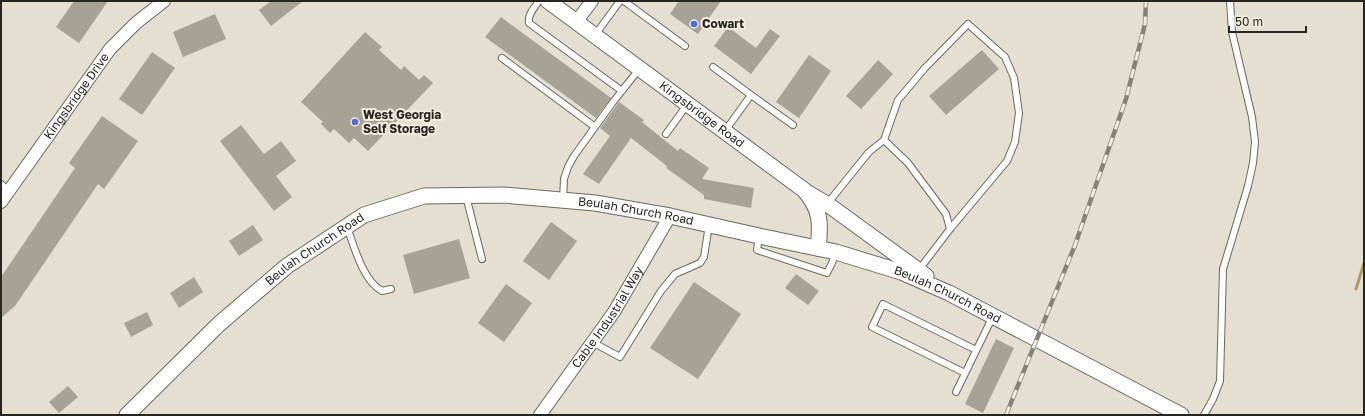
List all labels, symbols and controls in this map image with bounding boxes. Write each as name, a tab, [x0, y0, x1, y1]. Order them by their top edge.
scale bar	[1229, 8, 1306, 34]
text: 50 m	[1235, 14, 1263, 29]
place label: Cowart	[702, 16, 744, 31]
marker: Cowart	[689, 19, 699, 29]
street label: Kingsbridge Drive	[40, 50, 112, 142]
street label: Kingsbridge Road	[656, 78, 747, 150]
place label: West Georgia Self Storage	[363, 107, 441, 136]
marker: West Georgia Self Storage	[350, 117, 360, 127]
street label: Beulah Church Road	[577, 194, 695, 228]
street label: Beulah Church Road	[262, 209, 367, 288]
street label: Beulah Church Road	[892, 262, 1004, 326]
street label: Cable Industrial Way	[568, 263, 646, 371]

